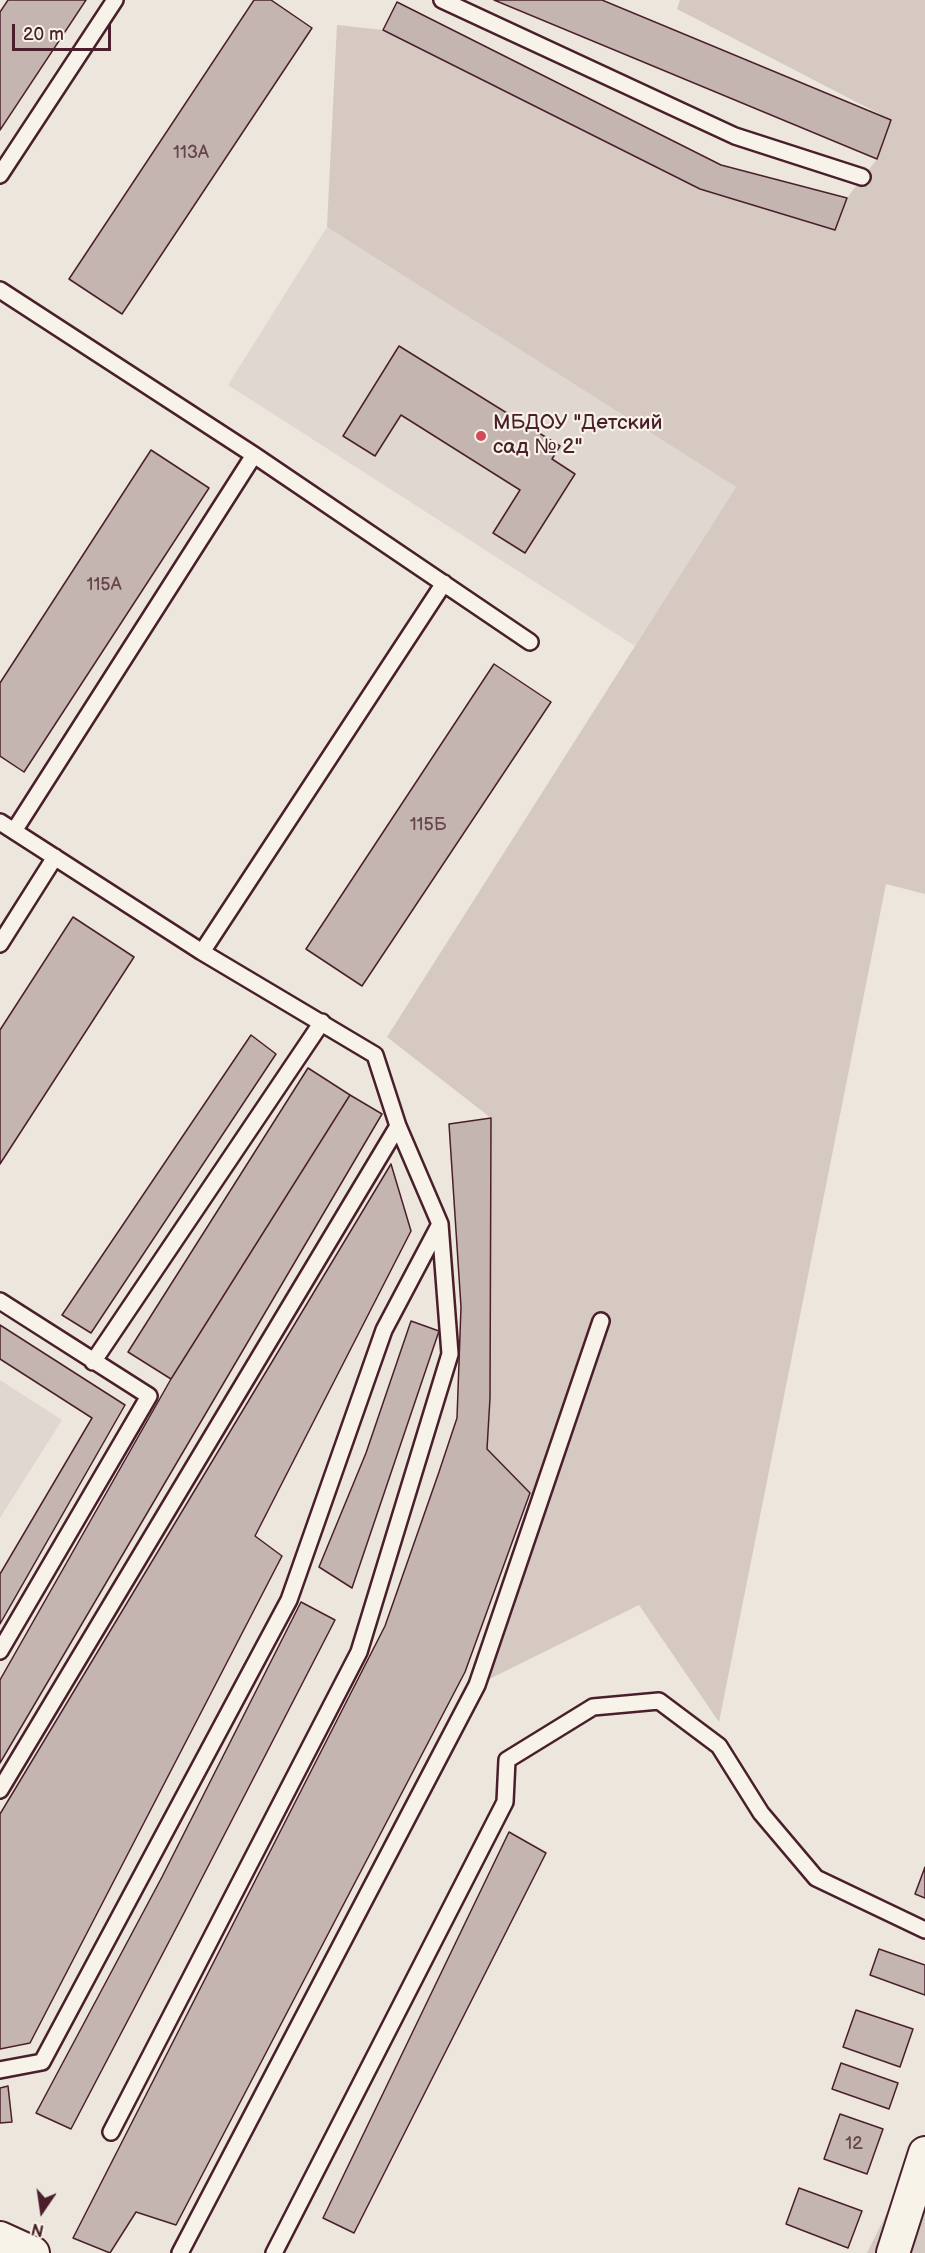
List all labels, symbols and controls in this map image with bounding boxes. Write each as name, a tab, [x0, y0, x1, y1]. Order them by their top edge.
scale bar	[15, 12, 114, 50]
text: 20 m	[23, 24, 64, 45]
house number: 113А	[173, 142, 209, 164]
place label: МБДОУ "Детский сад № 2"	[493, 411, 662, 461]
marker: МБДОУ "Детский сад № 2"	[474, 429, 488, 443]
house number: 115А	[86, 574, 122, 596]
house number: 115Б	[410, 814, 446, 836]
house number: 12	[845, 2133, 863, 2155]
north arrow	[12, 2181, 72, 2241]
text: N	[30, 2218, 46, 2240]

